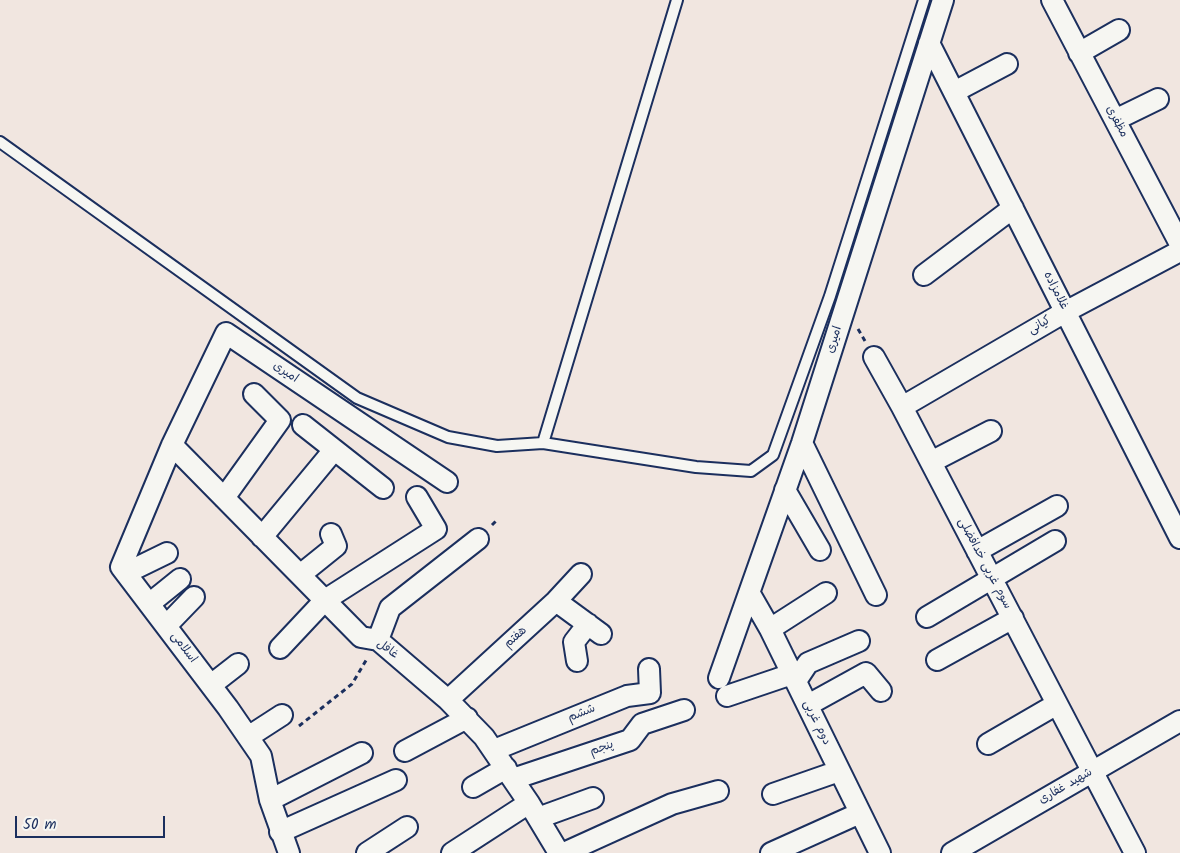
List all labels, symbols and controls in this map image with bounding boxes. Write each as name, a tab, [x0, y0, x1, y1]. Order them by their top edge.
street label: مظفری	[1102, 104, 1130, 140]
street label: غلامزاده	[1039, 270, 1071, 312]
street label: کیانی	[1026, 314, 1054, 338]
street label: امیری	[824, 325, 846, 355]
street label: امیری	[270, 359, 300, 387]
street label: سوم غربی خدافضلی	[954, 516, 1014, 612]
street label: هفتم	[502, 624, 530, 652]
street label: اسلامی	[167, 630, 199, 666]
street label: غافل	[373, 637, 401, 663]
street label: دوم غربی	[799, 698, 833, 748]
street label: ششم	[566, 702, 598, 726]
street label: پنجم	[588, 738, 616, 760]
street label: شهید غفاری	[1037, 766, 1095, 808]
scale bar	[18, 806, 168, 838]
text: 50 m	[23, 813, 57, 837]

